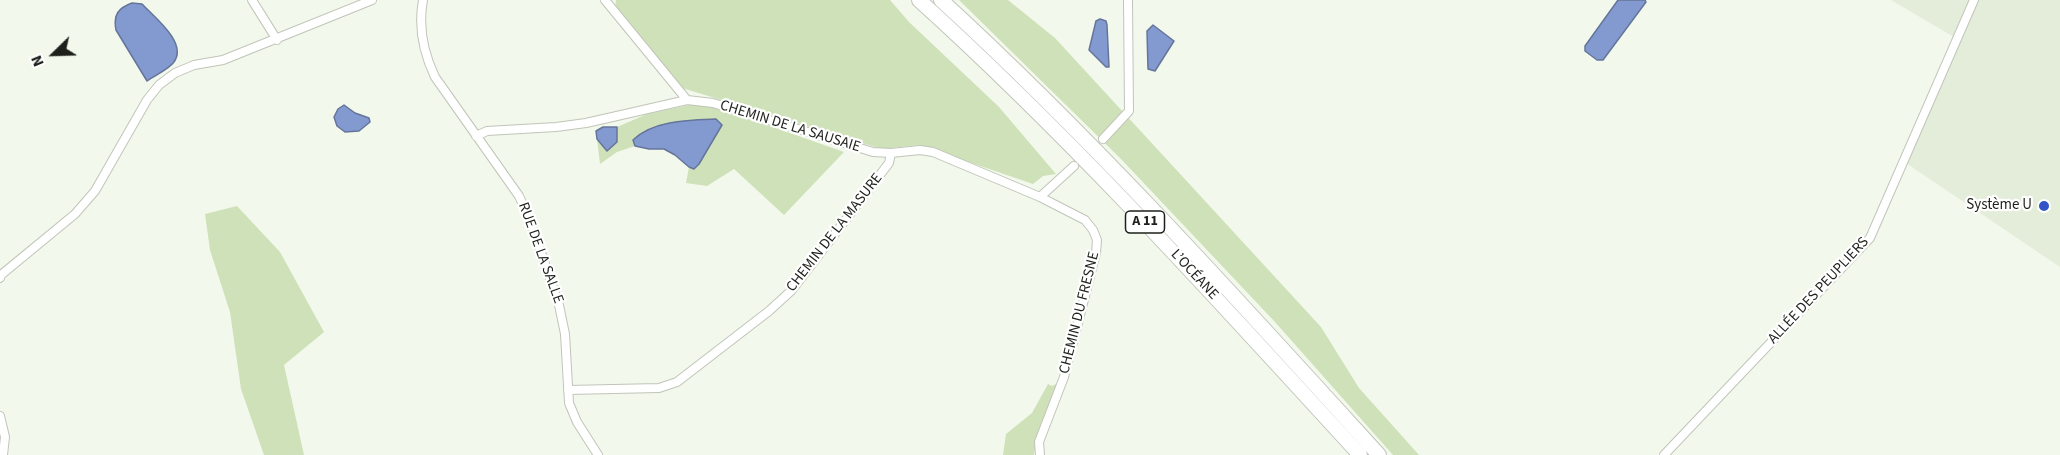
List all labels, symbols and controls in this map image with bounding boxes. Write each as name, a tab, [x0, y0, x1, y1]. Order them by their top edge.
north arrow	[24, 24, 84, 84]
text: N	[25, 52, 50, 70]
street label: CHEMIN DE LA SAUSAIE	[718, 97, 862, 157]
street label: CHEMIN DE LA MASURE	[783, 170, 887, 296]
place label: Système U	[1966, 197, 2032, 215]
marker: Système U	[2037, 199, 2051, 213]
street label: RUE DE LA SALLE	[513, 200, 567, 306]
road number: A 11	[1126, 211, 1164, 233]
street label: ALLÉE DES PEUPLIERS	[1765, 234, 1873, 348]
street label: L’OCÉANE	[1166, 246, 1222, 304]
street label: CHEMIN DU FRESNE	[1056, 250, 1104, 376]

